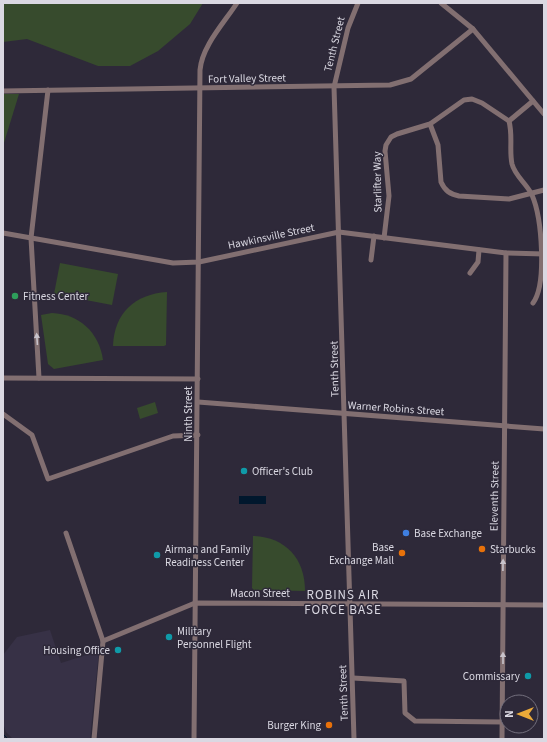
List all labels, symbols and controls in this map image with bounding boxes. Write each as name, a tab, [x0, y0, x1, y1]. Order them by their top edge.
street label: Tenth Street	[320, 15, 349, 73]
street label: Fort Valley Street	[208, 70, 286, 87]
street label: Starlifter Way	[369, 151, 386, 213]
street label: Hawkinsville Street	[226, 220, 316, 253]
place label: Fitness Center	[23, 289, 89, 304]
marker: Fitness Center	[10, 291, 20, 301]
one-way arrow	[34, 333, 41, 345]
street label: Tenth Street	[327, 341, 342, 397]
street label: Ninth Street	[181, 386, 196, 442]
street label: Warner Robins Street	[347, 398, 445, 419]
street label: Eleventh Street	[486, 461, 503, 531]
place label: Officer's Club	[252, 464, 313, 479]
marker: Officer's Club	[239, 466, 249, 476]
place label: Base Exchange	[414, 526, 482, 541]
marker: Base Exchange	[401, 528, 411, 538]
place label: Base Exchange Mall	[329, 540, 395, 568]
place label: Airman and Family Readiness Center	[165, 542, 251, 570]
place label: Starbucks	[490, 542, 536, 557]
marker: Starbucks	[477, 544, 487, 554]
marker: Base Exchange Mall	[397, 548, 407, 558]
marker: Airman and Family Readiness Center	[152, 550, 162, 560]
one-way arrow	[500, 558, 506, 571]
street label: Macon Street	[230, 586, 290, 601]
district label: ROBINS AIR FORCE BASE	[304, 586, 382, 619]
place label: Military Personnel Flight	[177, 624, 252, 652]
marker: Military Personnel Flight	[164, 632, 174, 642]
place label: Housing Office	[43, 643, 111, 658]
marker: Housing Office	[113, 645, 123, 655]
one-way arrow	[500, 651, 506, 664]
street label: Tenth Street	[335, 664, 352, 721]
place label: Commissary	[463, 669, 520, 684]
marker: Commissary	[523, 671, 533, 681]
north arrow	[499, 694, 539, 734]
text: N	[502, 710, 517, 718]
place label: Burger King	[267, 718, 321, 733]
marker: Burger King	[324, 720, 334, 730]

